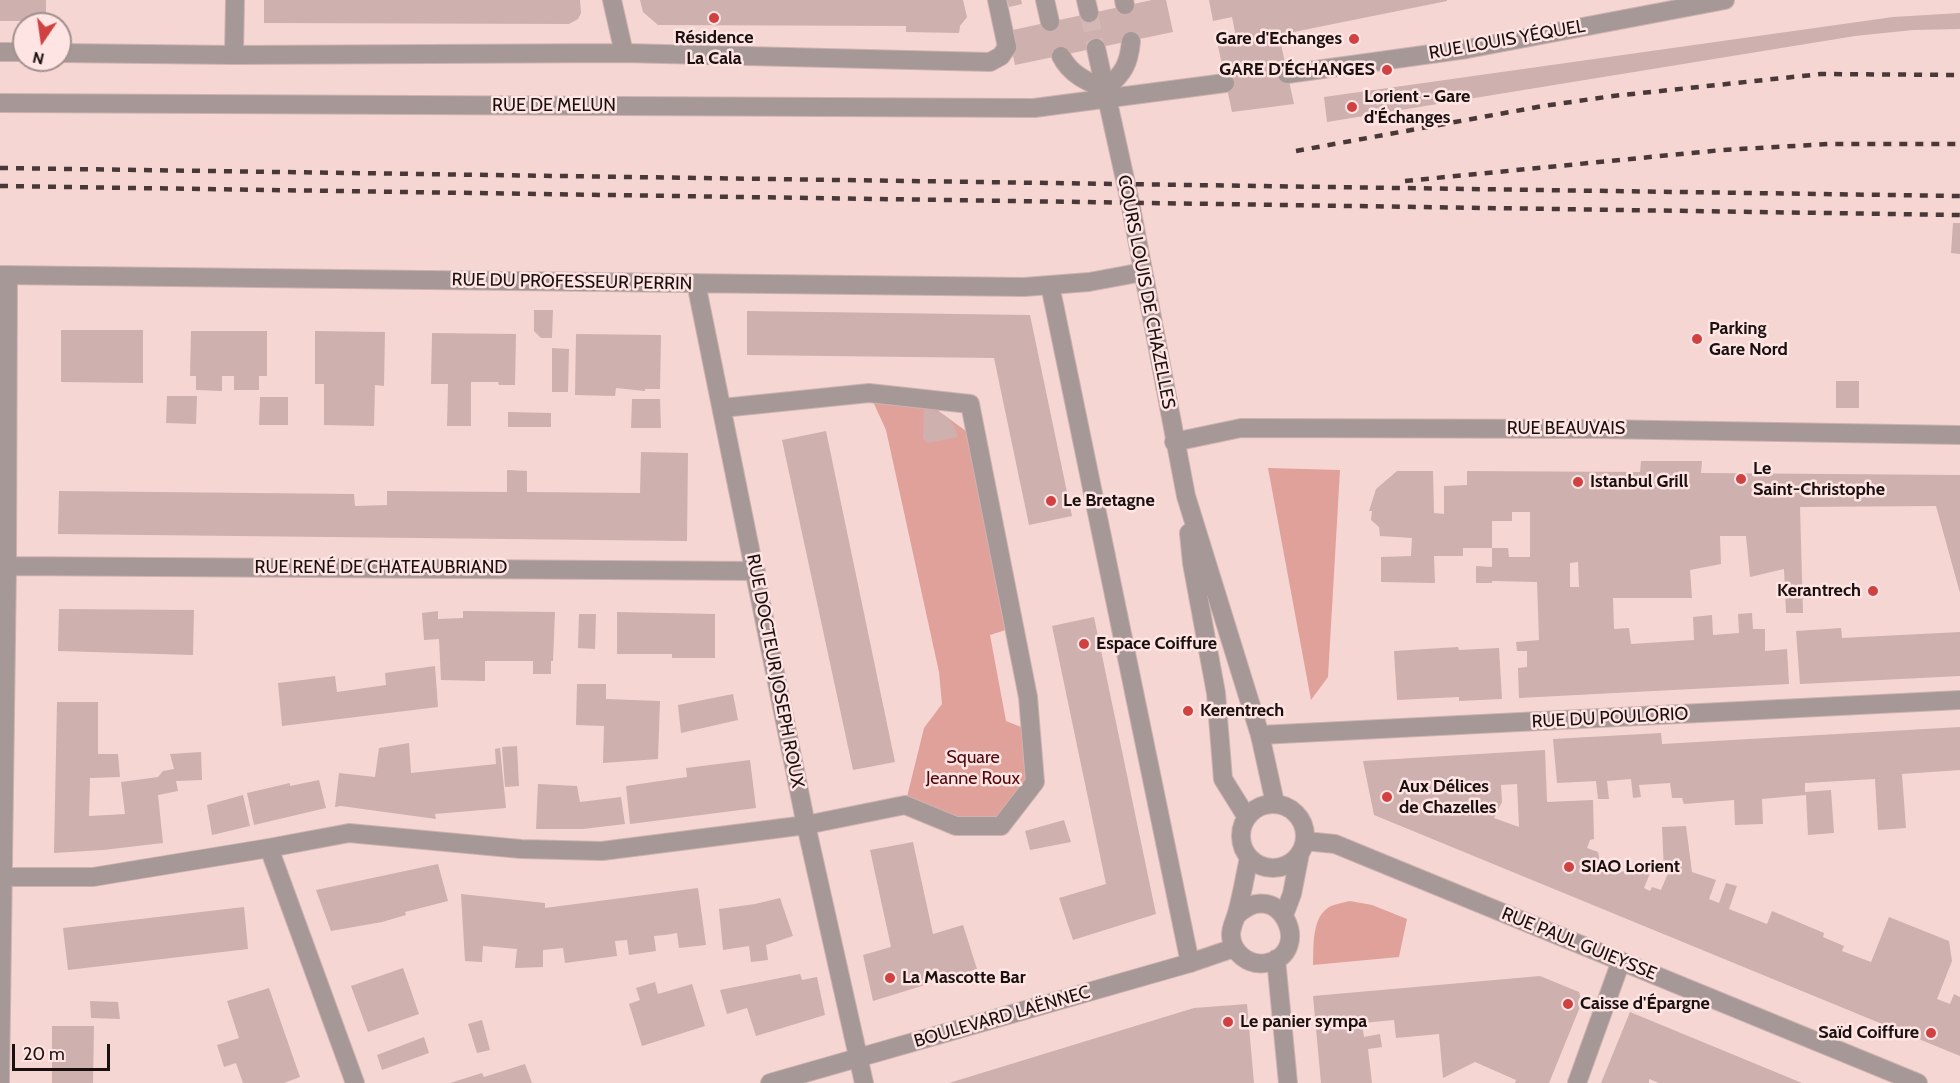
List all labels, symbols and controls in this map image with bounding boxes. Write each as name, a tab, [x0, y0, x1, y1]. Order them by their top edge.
marker: Résidence La Cala	[707, 11, 721, 25]
north arrow	[12, 12, 72, 72]
street label: RUE LOUIS YÉQUEL	[1427, 16, 1587, 64]
place label: Résidence La Cala	[674, 27, 754, 70]
place label: Gare d'Echanges	[1216, 28, 1342, 50]
marker: Gare d'Echanges	[1347, 32, 1361, 46]
text: N	[31, 48, 46, 69]
place label: GARE D'ÉCHANGES	[1219, 59, 1375, 81]
marker: GARE D'ÉCHANGES	[1380, 63, 1394, 77]
place label: Lorient - Gare d'Échanges	[1364, 86, 1470, 128]
street label: RUE DE MELUN	[492, 95, 616, 117]
marker: Lorient - Gare d'Échanges	[1345, 100, 1359, 114]
street label: COURS LOUIS DE CHAZELLES	[1113, 173, 1179, 411]
street label: RUE DU PROFESSEUR PERRIN	[452, 269, 692, 295]
place label: Parking Gare Nord	[1709, 318, 1788, 360]
marker: Parking Gare Nord	[1690, 332, 1704, 346]
street label: RUE BEAUVAIS	[1507, 418, 1625, 440]
place label: Le Saint-Christophe	[1753, 458, 1885, 500]
place label: Istanbul Grill	[1590, 471, 1688, 493]
marker: Le Saint-Christophe	[1734, 472, 1748, 486]
marker: Istanbul Grill	[1571, 475, 1585, 489]
place label: Le Bretagne	[1063, 490, 1155, 512]
marker: Le Bretagne	[1044, 494, 1058, 508]
street label: RUE DOCTEUR JOSEPH ROUX	[742, 552, 808, 790]
street label: RUE RENÉ DE CHATEAUBRIAND	[255, 557, 507, 579]
place label: Kerantrech	[1777, 580, 1861, 602]
marker: Kerantrech	[1866, 584, 1880, 598]
place label: Espace Coiffure	[1096, 633, 1217, 655]
marker: Espace Coiffure	[1077, 637, 1091, 651]
place label: Kerentrech	[1200, 700, 1284, 722]
street label: RUE DU POULORIO	[1531, 703, 1689, 733]
marker: Kerentrech	[1181, 704, 1195, 718]
park label: Square Jeanne Roux	[926, 747, 1020, 789]
place label: Aux Délices de Chazelles	[1399, 776, 1496, 818]
marker: Aux Délices de Chazelles	[1380, 790, 1394, 804]
place label: SIAO Lorient	[1581, 856, 1680, 878]
marker: SIAO Lorient	[1562, 860, 1576, 874]
street label: RUE PAUL GUIEYSSE	[1498, 903, 1660, 985]
place label: La Mascotte Bar	[902, 967, 1026, 989]
marker: La Mascotte Bar	[883, 971, 897, 985]
street label: BOULEVARD LAËNNEC	[912, 982, 1092, 1052]
place label: Caisse d'Épargne	[1580, 993, 1710, 1015]
marker: Caisse d'Épargne	[1561, 997, 1575, 1011]
place label: Le panier sympa	[1240, 1011, 1367, 1033]
marker: Le panier sympa	[1221, 1015, 1235, 1029]
place label: Saïd Coiffure	[1818, 1022, 1919, 1044]
marker: Saïd Coiffure	[1924, 1026, 1938, 1040]
scale bar	[15, 1032, 112, 1070]
text: 20 m	[23, 1043, 65, 1065]

